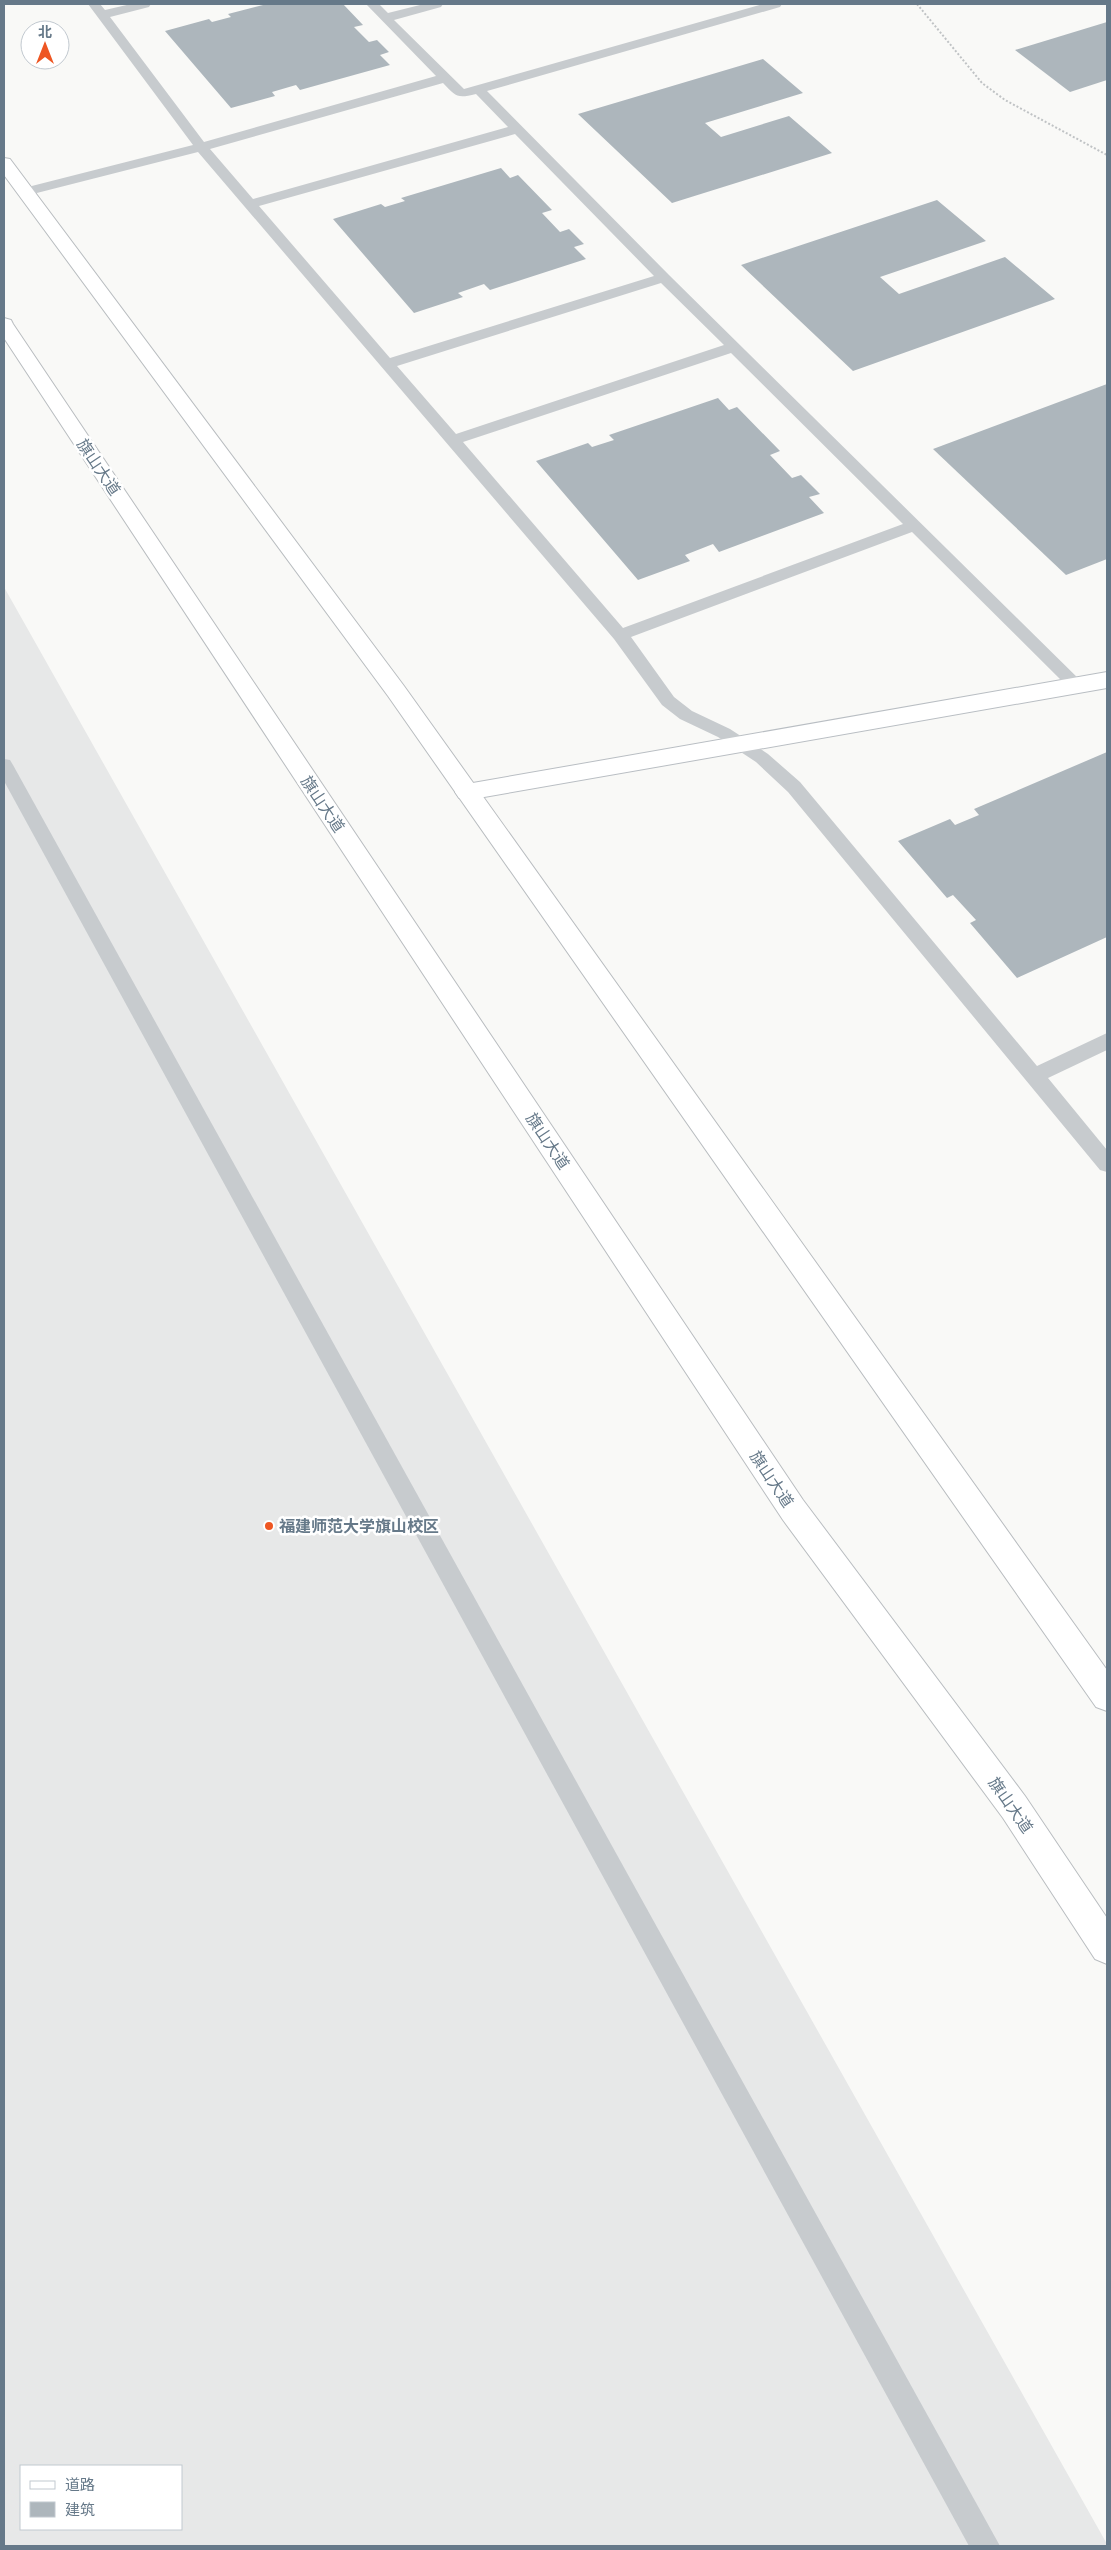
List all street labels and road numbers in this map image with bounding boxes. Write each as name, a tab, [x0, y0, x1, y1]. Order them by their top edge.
street label: 旗山大道	[73, 435, 124, 499]
street label: 旗山大道	[297, 772, 348, 836]
street label: 旗山大道	[522, 1109, 573, 1173]
street label: 旗山大道	[746, 1447, 797, 1511]
street label: 旗山大道	[984, 1774, 1037, 1837]

